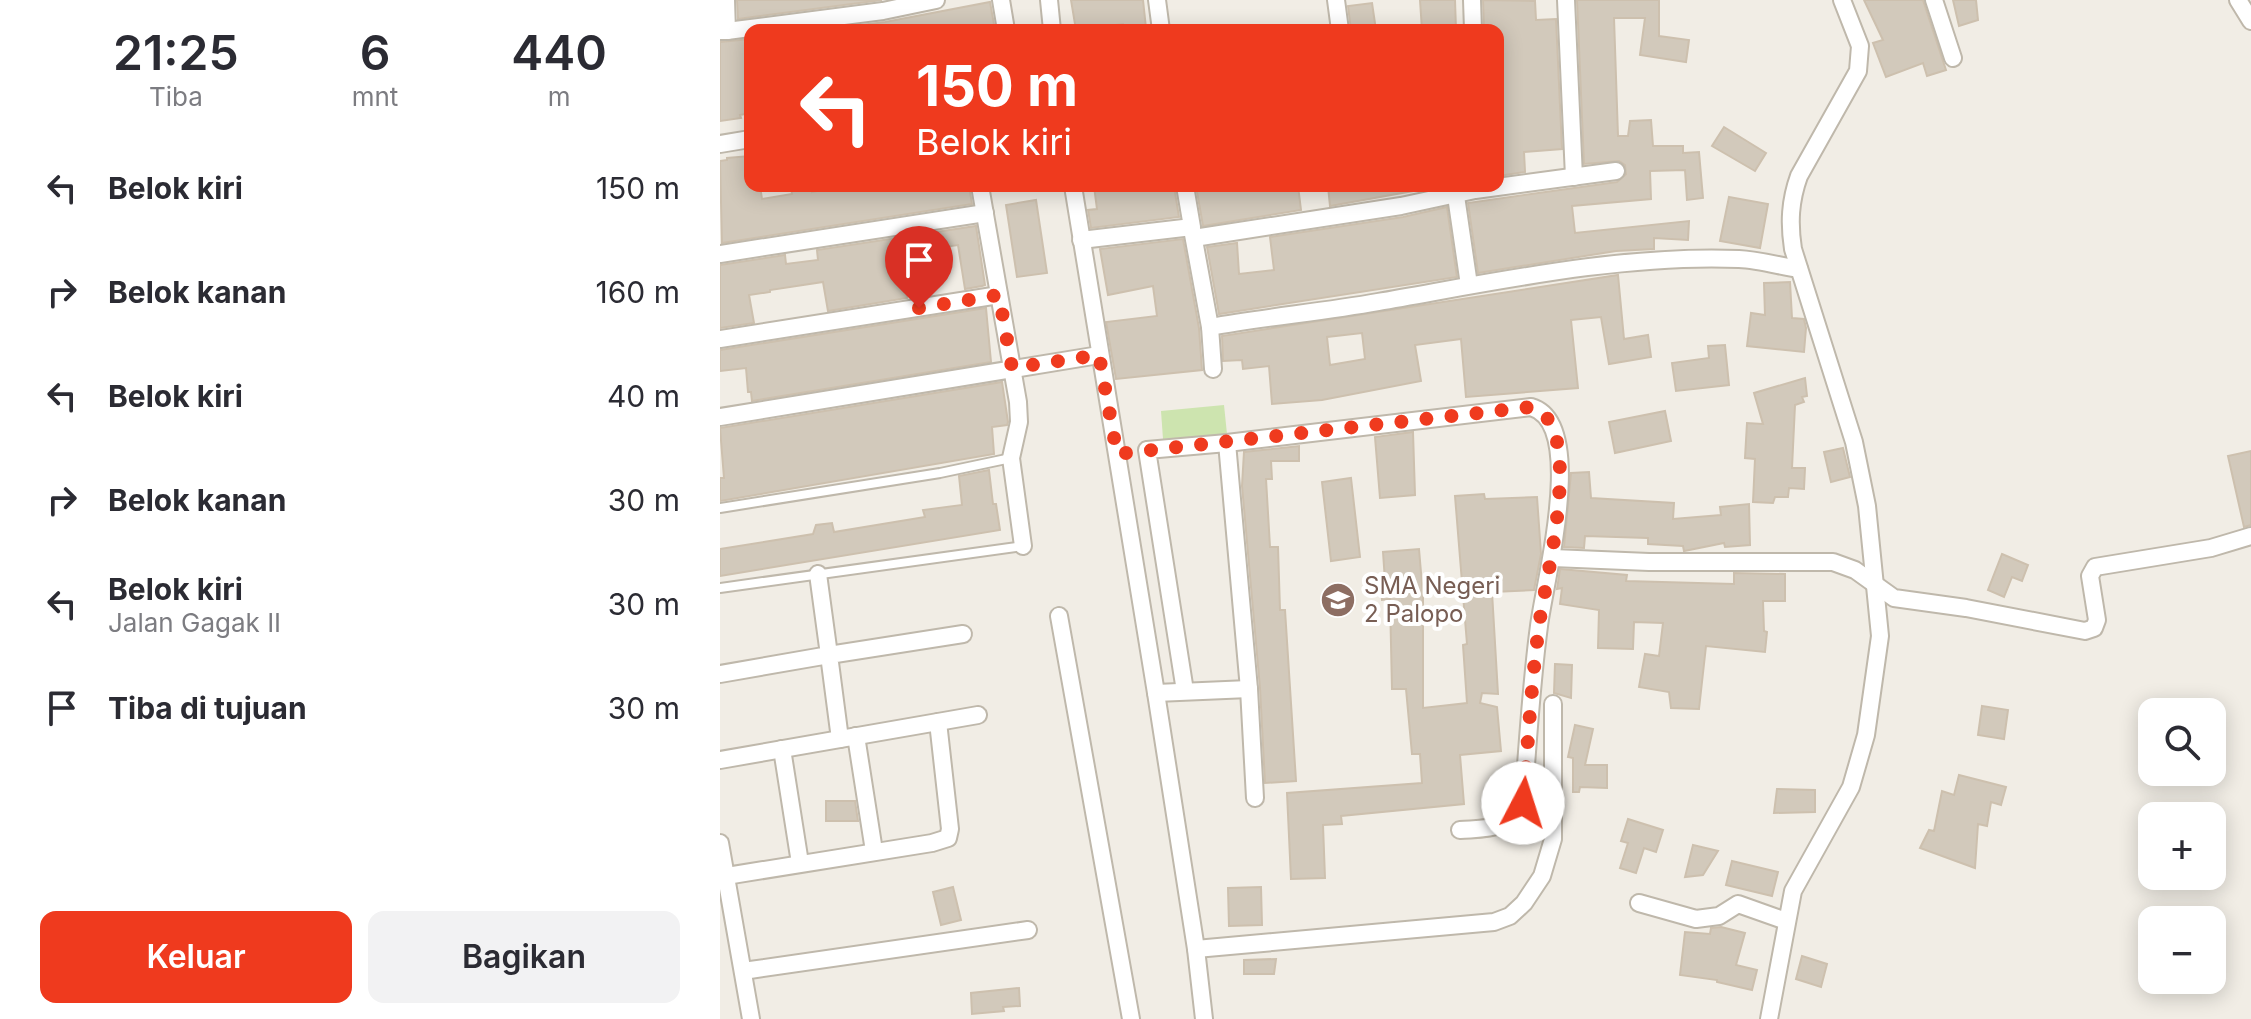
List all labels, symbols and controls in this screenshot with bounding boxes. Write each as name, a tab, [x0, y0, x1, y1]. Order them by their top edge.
text: 21:25	[113, 23, 239, 82]
text: 6	[360, 23, 390, 82]
text: 440	[511, 23, 607, 82]
text: 150 m	[916, 52, 1078, 120]
icon: left	[784, 56, 888, 160]
text: Tiba	[149, 81, 203, 112]
text: mnt	[352, 81, 398, 112]
text: m	[548, 81, 571, 112]
text: Belok kiri	[916, 120, 1072, 164]
icon: left	[40, 166, 84, 210]
text: Belok kiri	[108, 170, 243, 206]
text: 150 m	[596, 170, 680, 206]
pin	[885, 226, 953, 308]
icon: arrive	[897, 238, 941, 282]
icon: right	[40, 270, 84, 314]
text: Belok kanan	[108, 274, 286, 310]
text: 160 m	[596, 274, 680, 310]
icon: left	[40, 374, 84, 418]
text: Belok kiri	[108, 378, 243, 414]
text: 40 m	[607, 378, 680, 414]
icon: right	[40, 478, 84, 522]
text: Belok kanan	[108, 482, 286, 518]
text: 30 m	[608, 482, 680, 518]
text: Belok kiri	[108, 571, 243, 607]
place label: SMA Negeri 2 Palopo	[1364, 571, 1500, 628]
school or university icon: SMA Negeri 2 Palopo	[1319, 581, 1357, 619]
icon: left	[40, 582, 84, 626]
text: 30 m	[608, 586, 680, 622]
text: Jalan Gagak II	[108, 607, 281, 638]
icon: arrive	[40, 686, 84, 730]
text: Tiba di tujuan	[108, 690, 307, 726]
text: 30 m	[608, 690, 680, 726]
map controls	[2138, 698, 2226, 994]
button: search	[2138, 698, 2226, 786]
position arrow	[1481, 761, 1565, 845]
button: +	[2138, 802, 2226, 890]
button: −	[2138, 906, 2226, 994]
button: Keluar	[40, 911, 352, 1003]
button: Bagikan	[368, 911, 680, 1003]

